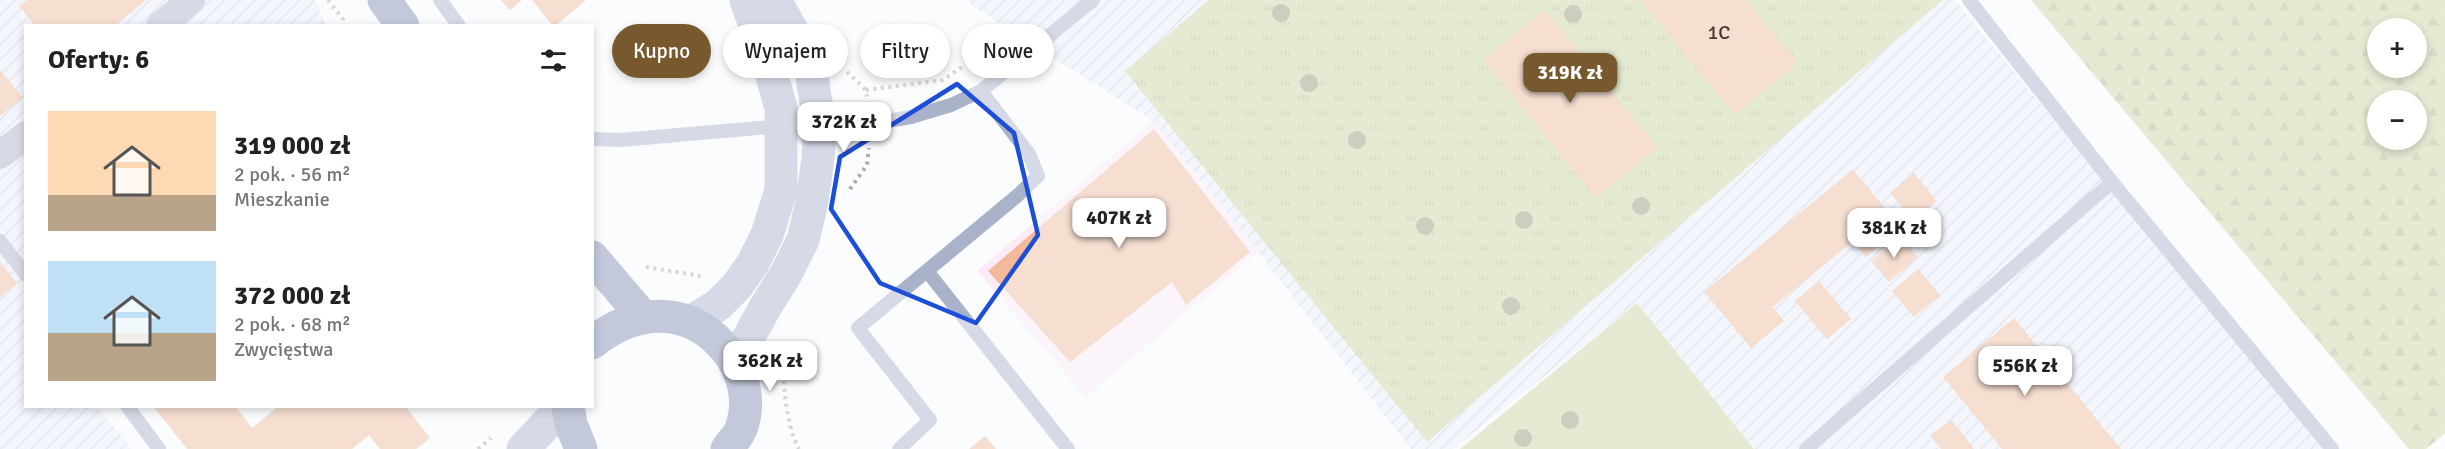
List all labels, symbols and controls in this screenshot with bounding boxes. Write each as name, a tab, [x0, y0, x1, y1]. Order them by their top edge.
map controls	[2367, 18, 2427, 150]
button: +	[2367, 18, 2427, 78]
house number: 1C	[1708, 20, 1730, 45]
chip: Kupno	[612, 24, 711, 78]
chip: Wynajem	[723, 24, 848, 78]
chip: Filtry	[860, 24, 950, 78]
chip: Nowe	[962, 24, 1054, 78]
text: Oferty: 6	[48, 44, 149, 76]
icon: filters	[537, 44, 570, 77]
pin: 319K zł	[1515, 53, 1625, 104]
text: 319K zł	[1537, 60, 1603, 85]
button: −	[2367, 90, 2427, 150]
pin: 372K zł	[789, 102, 899, 153]
text: 372K zł	[811, 109, 877, 134]
text: 319 000 zł	[234, 130, 351, 162]
icon: home	[96, 135, 168, 207]
text: 2 pok. · 56 m²	[234, 162, 351, 187]
text: Mieszkanie	[234, 187, 330, 212]
pin: 407K zł	[1064, 198, 1174, 249]
text: 407K zł	[1086, 205, 1152, 230]
pin: 381K zł	[1839, 208, 1949, 259]
text: 381K zł	[1861, 215, 1927, 240]
text: 372 000 zł	[234, 280, 351, 312]
icon: home	[96, 285, 168, 357]
text: 2 pok. · 68 m²	[234, 312, 351, 337]
text: Zwycięstwa	[234, 337, 333, 362]
pin: 362K zł	[715, 341, 825, 392]
pin: 556K zł	[1970, 346, 2080, 397]
text: 362K zł	[737, 348, 803, 373]
text: 556K zł	[1992, 353, 2058, 378]

